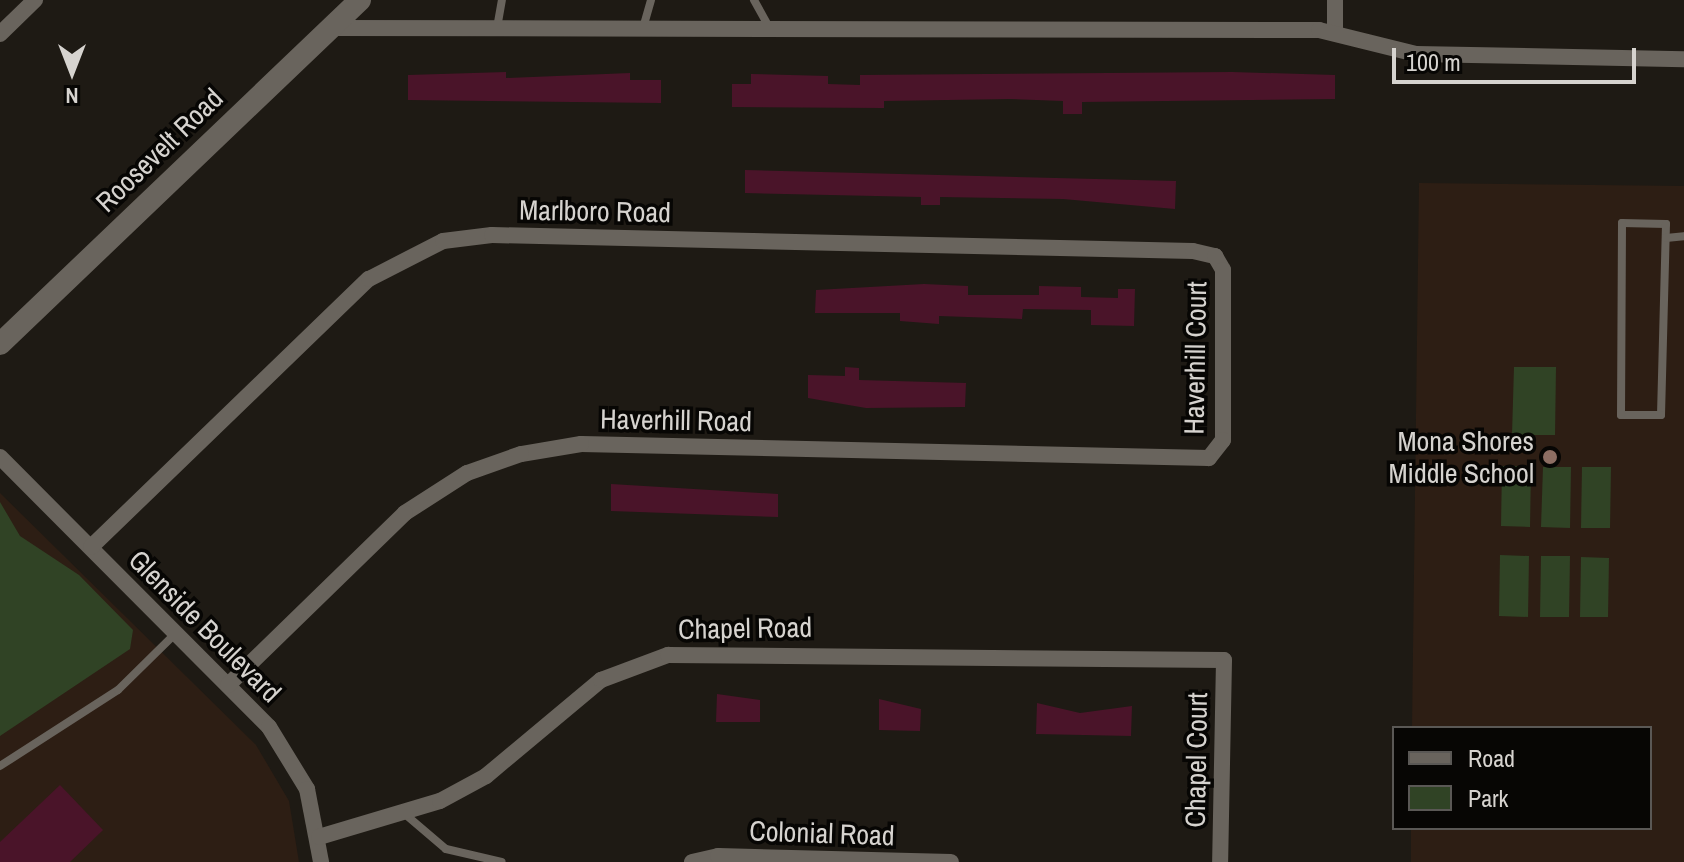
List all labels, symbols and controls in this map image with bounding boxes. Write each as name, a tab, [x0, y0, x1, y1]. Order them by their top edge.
north arrow	[32, 32, 112, 112]
scale bar	[1396, 32, 1640, 82]
text: 100 m	[1406, 46, 1461, 78]
text: N	[65, 81, 79, 111]
street label: Roosevelt Road	[89, 81, 229, 219]
street label: Marlboro Road	[519, 193, 671, 229]
street label: Haverhill Court	[1177, 281, 1213, 435]
street label: Haverhill Road	[600, 402, 752, 438]
place label: Mona Shores Middle School	[1389, 424, 1534, 490]
marker: Mona Shores Middle School	[1541, 448, 1559, 466]
street label: Glenside Boulevard	[122, 543, 288, 709]
street label: Chapel Road	[678, 610, 812, 646]
street label: Chapel Court	[1178, 692, 1214, 828]
legend	[1392, 726, 1652, 830]
text: Road	[1468, 742, 1515, 774]
text: Park	[1468, 782, 1508, 814]
street label: Colonial Road	[749, 814, 895, 852]

